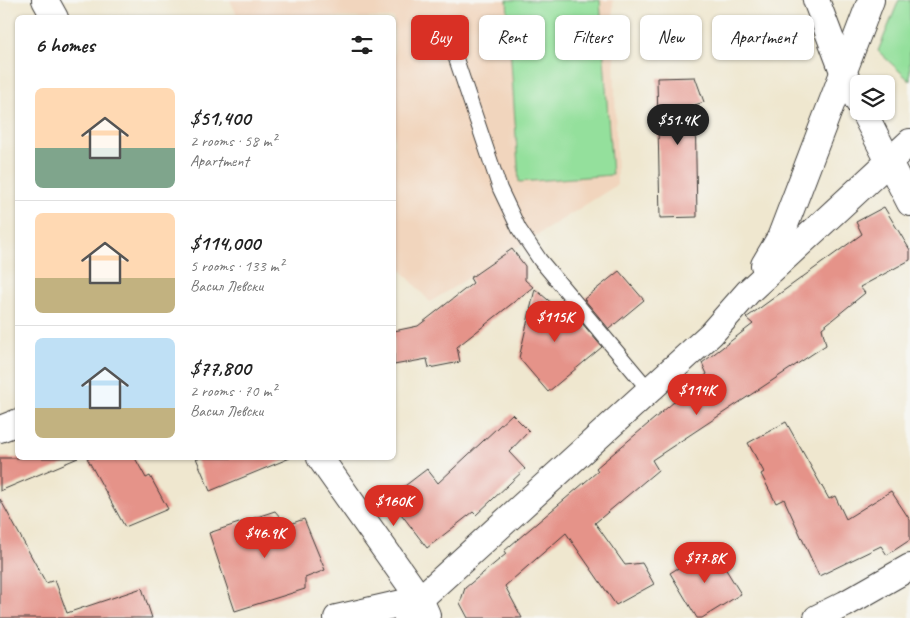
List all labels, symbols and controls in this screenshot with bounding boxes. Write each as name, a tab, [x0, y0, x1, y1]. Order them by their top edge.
chip: Buy	[411, 15, 469, 60]
chip: Rent	[479, 15, 545, 60]
chip: Filters	[555, 15, 630, 60]
chip: New	[640, 15, 702, 60]
chip: Apartment	[712, 15, 814, 60]
icon: filters	[348, 31, 376, 59]
text: 6 homes	[35, 32, 95, 58]
map controls	[850, 75, 895, 120]
button: layers	[850, 75, 895, 120]
pin: $51.4K	[637, 104, 719, 146]
text: $51,400	[190, 105, 251, 131]
icon: home	[75, 108, 135, 168]
text: $51.4K	[658, 110, 698, 130]
text: 2 rooms · 58 m²	[190, 131, 276, 151]
text: Apartment	[190, 151, 249, 171]
text: $114,000	[190, 230, 260, 256]
icon: home	[75, 233, 135, 293]
text: 5 rooms · 133 m²	[190, 256, 284, 276]
text: Васил Левски	[190, 276, 263, 296]
pin: $115K	[520, 300, 590, 343]
text: $115K	[537, 307, 573, 327]
text: $77,800	[190, 355, 251, 381]
icon: home	[75, 358, 135, 418]
pin: $114K	[662, 374, 732, 416]
text: $114K	[679, 380, 715, 400]
text: 2 rooms · 70 m²	[190, 381, 276, 401]
text: Васил Левски	[190, 401, 263, 421]
pin: $160K	[359, 484, 429, 527]
text: $160K	[375, 491, 413, 511]
pin: $46.9K	[224, 516, 306, 559]
text: $46.9K	[245, 523, 285, 543]
pin: $77.8K	[664, 542, 746, 584]
text: $77.8K	[685, 548, 725, 568]

